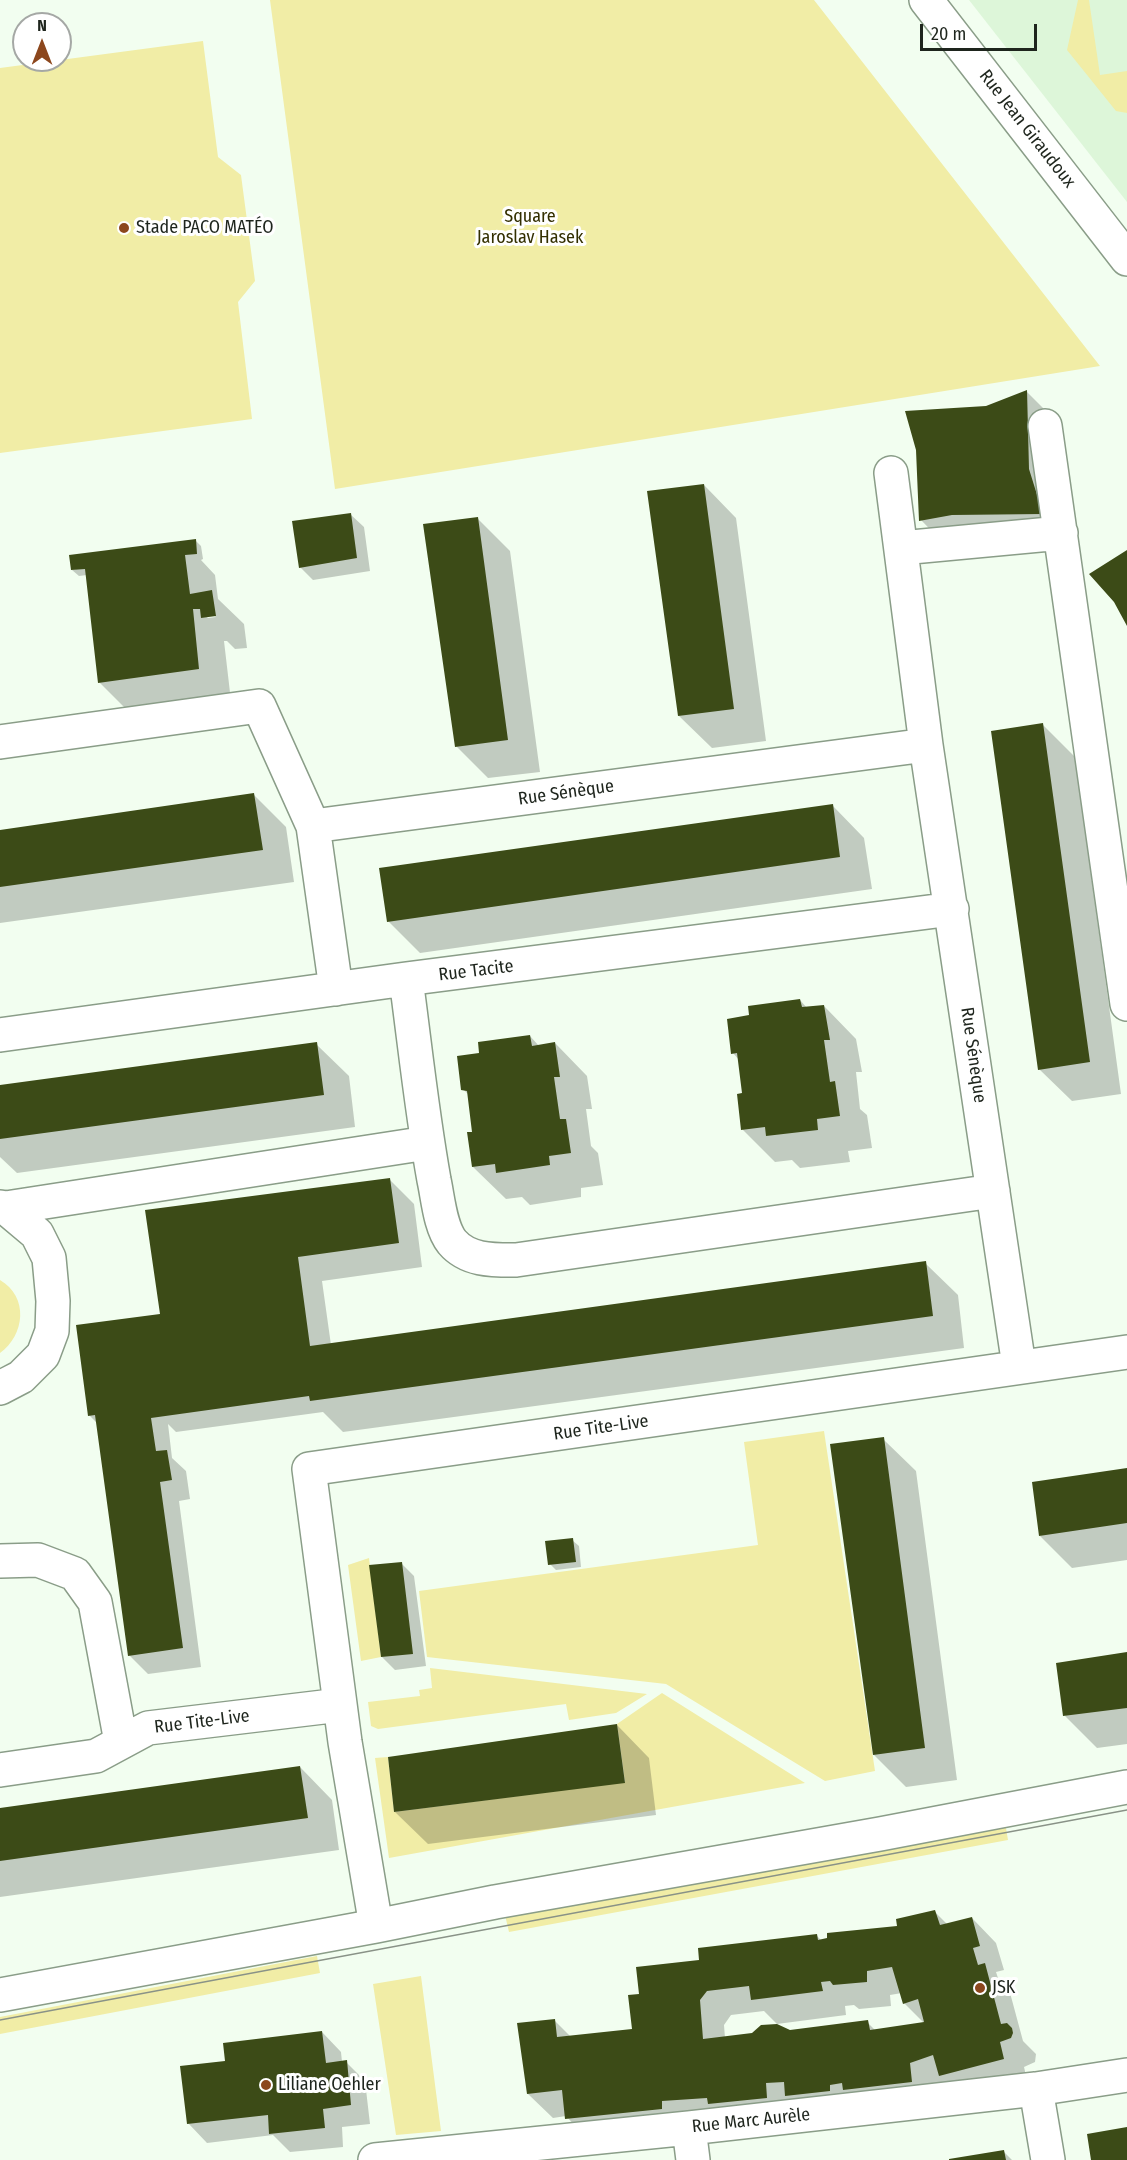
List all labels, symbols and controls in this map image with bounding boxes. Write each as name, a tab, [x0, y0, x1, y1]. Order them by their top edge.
north arrow	[12, 12, 72, 72]
scale bar	[923, 12, 1040, 50]
text: N	[37, 16, 47, 35]
text: 20 m	[931, 23, 966, 45]
street label: Rue Jean Giraudoux	[974, 66, 1080, 192]
park label: Square Jaroslav Hasek	[477, 206, 583, 248]
place label: Stade PACO MATÉO	[136, 217, 273, 239]
marker: Stade PACO MATÉO	[117, 221, 131, 235]
street label: Rue Sénèque	[517, 776, 615, 810]
street label: Rue Tacite	[437, 956, 515, 986]
street label: Rue Sénèque	[956, 1006, 990, 1104]
street label: Rue Tite-Live	[552, 1411, 650, 1445]
street label: Rue Tite-Live	[153, 1705, 251, 1739]
place label: JSK	[992, 1977, 1015, 1999]
marker: JSK	[973, 1981, 987, 1995]
place label: Liliane Oehler	[278, 2074, 381, 2096]
marker: Liliane Oehler	[259, 2078, 273, 2092]
street label: Rue Marc Aurèle	[691, 2104, 811, 2138]

